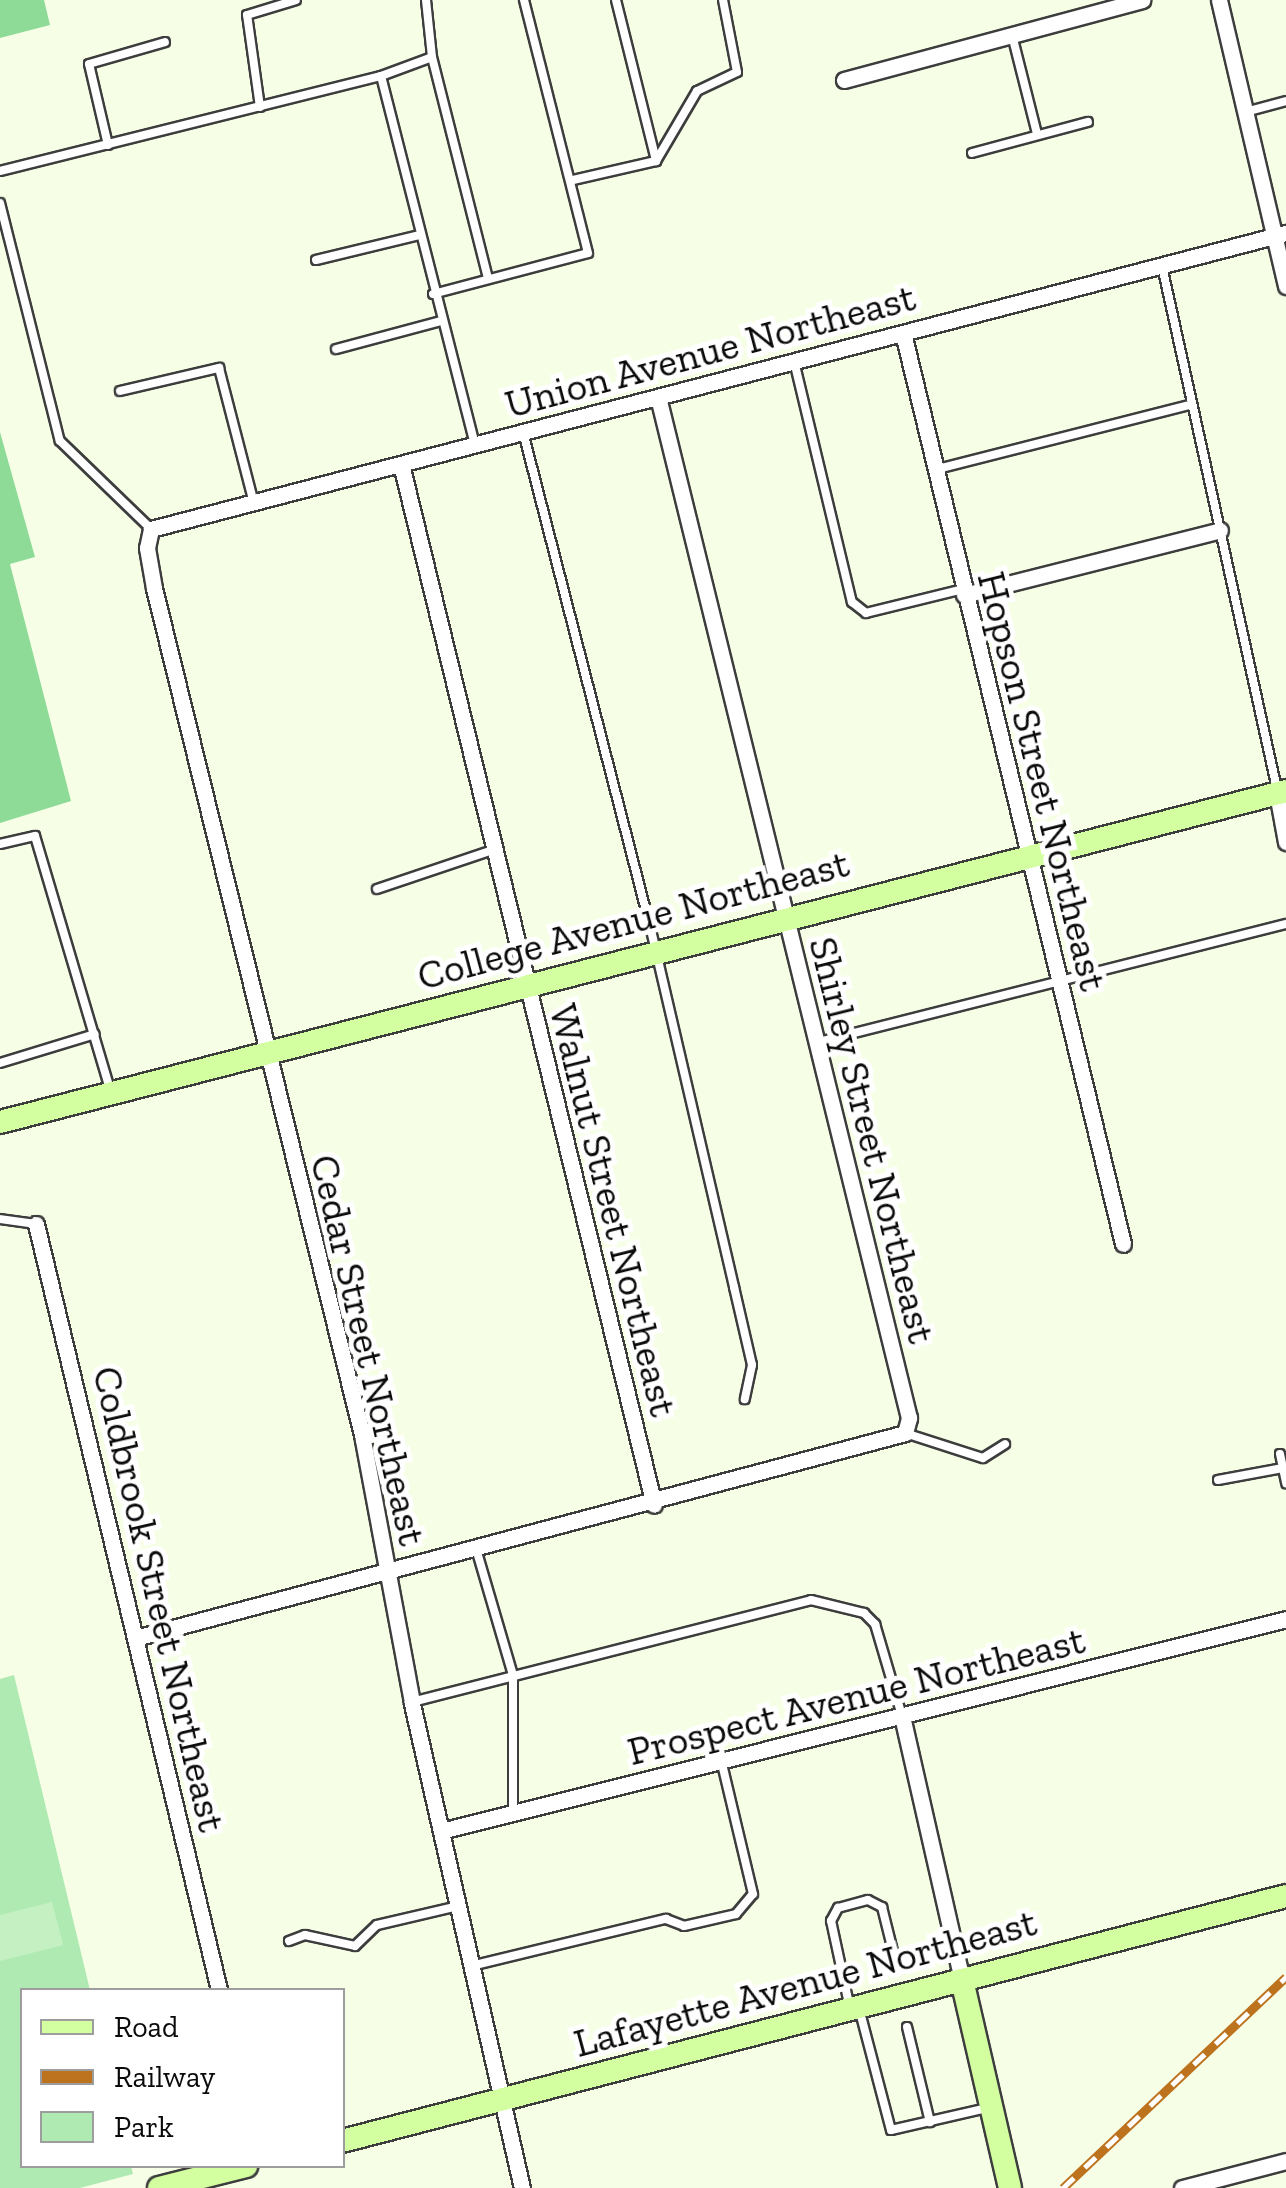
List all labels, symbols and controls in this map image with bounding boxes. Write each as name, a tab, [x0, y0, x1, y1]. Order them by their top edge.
street label: Union Avenue Northeast	[499, 272, 921, 428]
street label: Hopson Street Northeast	[968, 567, 1118, 995]
street label: College Avenue Northeast	[412, 838, 854, 1000]
street label: Shirley Street Northeast	[799, 931, 947, 1349]
street label: Walnut Street Northeast	[540, 999, 688, 1421]
street label: Cedar Street Northeast	[301, 1150, 437, 1550]
street label: Coldbrook Street Northeast	[83, 1362, 237, 1836]
street label: Prospect Avenue Northeast	[622, 1615, 1090, 1775]
street label: Lafayette Avenue Northeast	[568, 1897, 1042, 2067]
legend	[20, 1988, 345, 2168]
text: Road	[114, 2009, 179, 2045]
text: Railway	[114, 2059, 215, 2095]
text: Park	[114, 2109, 174, 2145]

